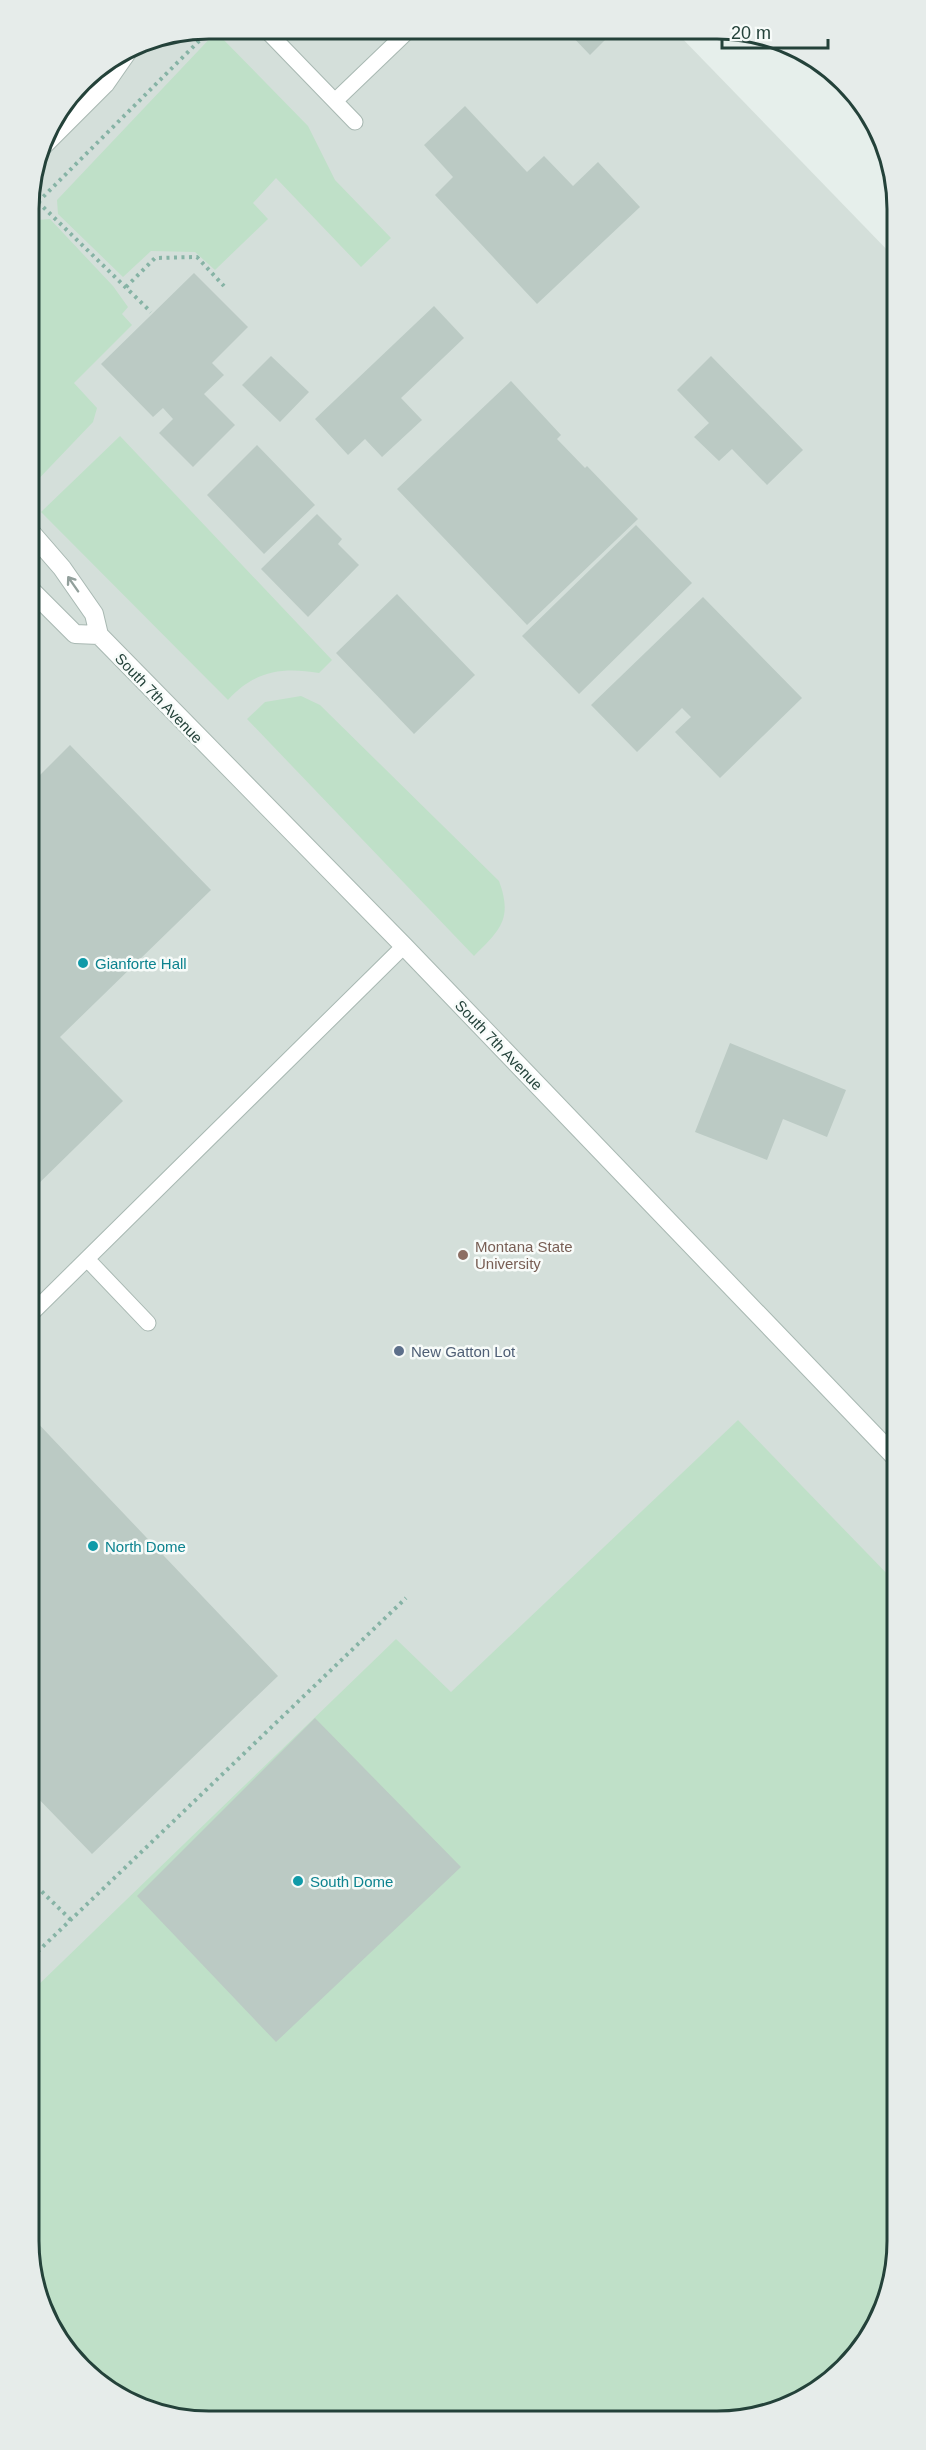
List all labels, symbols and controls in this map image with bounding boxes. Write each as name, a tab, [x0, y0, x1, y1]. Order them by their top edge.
scale bar	[722, 12, 828, 50]
text: 20 m	[731, 23, 771, 43]
one-way arrow	[67, 576, 79, 592]
street label: South 7th Avenue	[112, 650, 206, 746]
place label: Gianforte Hall	[95, 955, 187, 972]
marker: Gianforte Hall	[76, 956, 90, 970]
street label: South 7th Avenue	[452, 997, 546, 1093]
place label: Montana State University	[475, 1238, 573, 1272]
marker: Montana State University	[456, 1248, 470, 1262]
place label: New Gatton Lot	[411, 1343, 516, 1360]
marker: New Gatton Lot	[392, 1344, 406, 1358]
place label: North Dome	[105, 1538, 186, 1555]
marker: North Dome	[86, 1539, 100, 1553]
place label: South Dome	[310, 1873, 393, 1890]
marker: South Dome	[291, 1874, 305, 1888]

